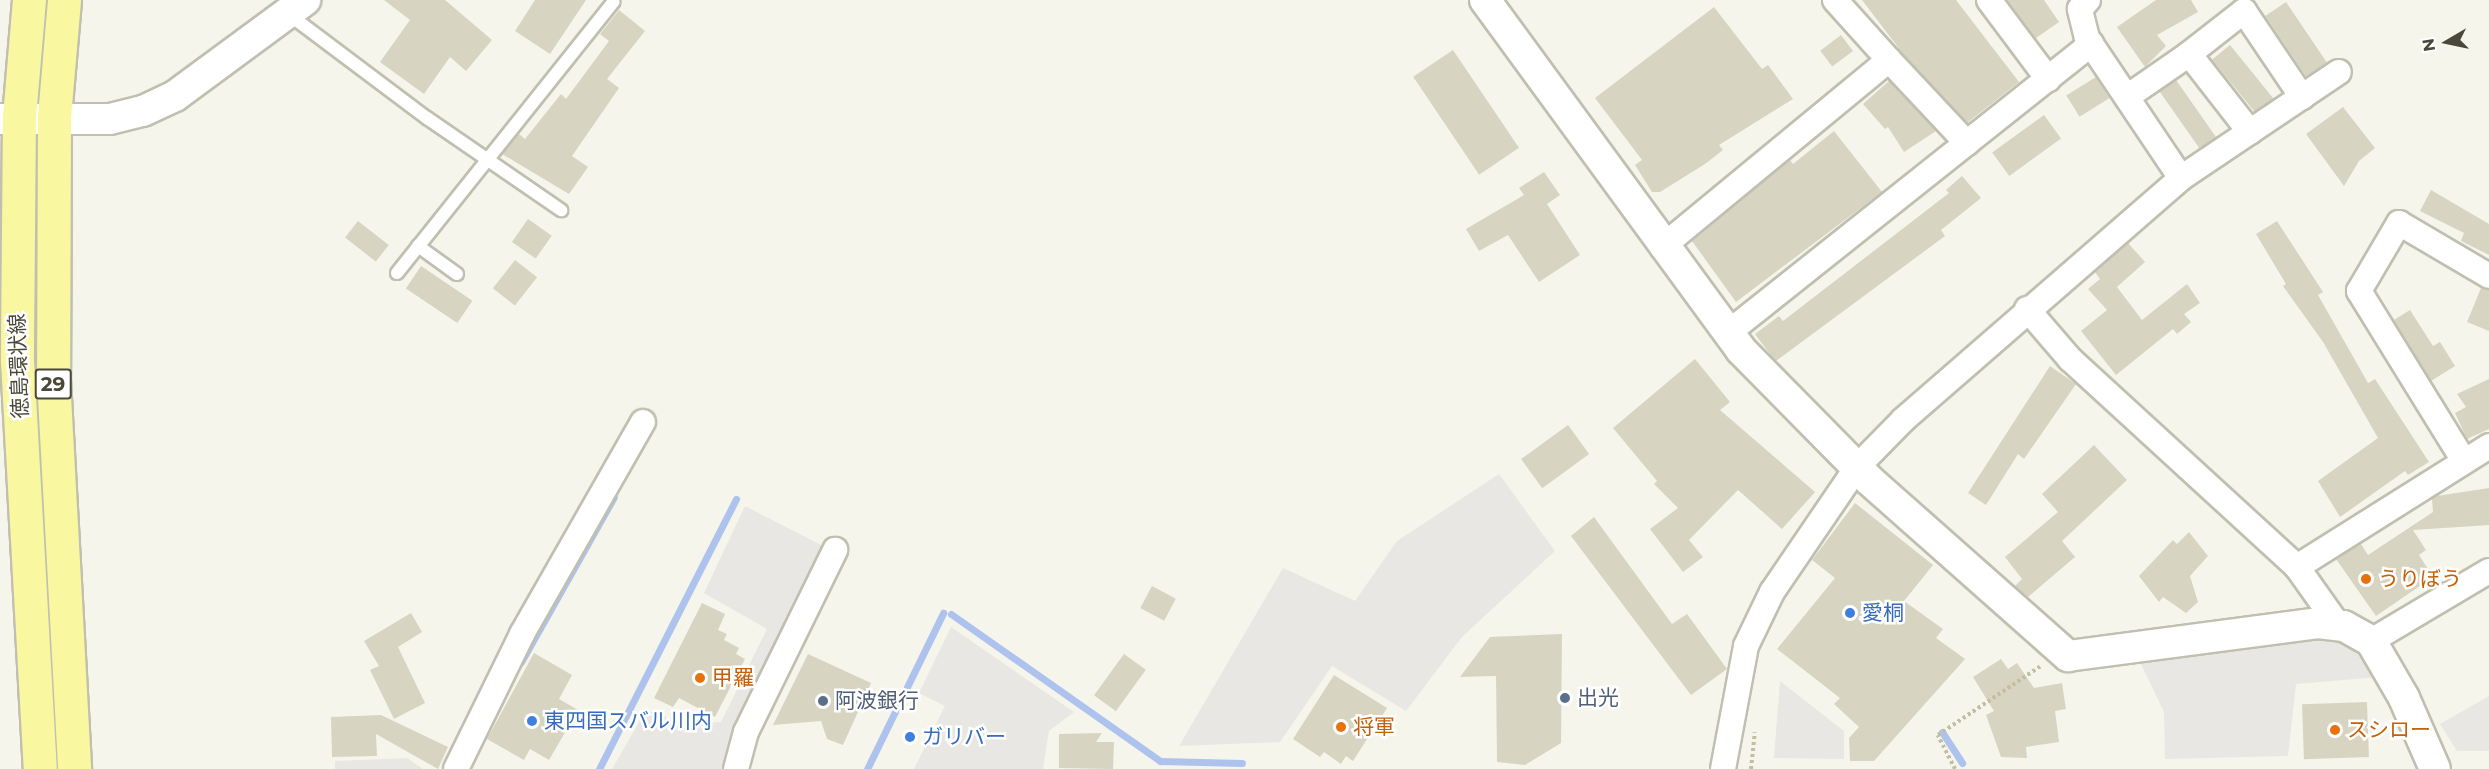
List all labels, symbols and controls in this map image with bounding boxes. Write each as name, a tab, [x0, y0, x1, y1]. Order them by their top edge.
north arrow	[2417, 12, 2477, 72]
text: N	[2418, 37, 2439, 53]
street label: 徳島環状線	[5, 313, 33, 419]
road number: 29	[34, 367, 72, 401]
place label: うりぼう	[2378, 566, 2462, 592]
marker: うりぼう	[2359, 572, 2373, 586]
place label: 愛桐	[1862, 600, 1904, 626]
marker: 愛桐	[1843, 606, 1857, 620]
place label: 甲羅	[712, 665, 754, 691]
marker: 甲羅	[693, 671, 707, 685]
place label: 出光	[1577, 685, 1619, 711]
place label: 阿波銀行	[835, 688, 919, 714]
marker: 出光	[1558, 691, 1572, 705]
marker: 阿波銀行	[816, 694, 830, 708]
place label: 東四国スバル川内	[544, 708, 712, 734]
marker: 東四国スバル川内	[525, 714, 539, 728]
place label: 将軍	[1353, 714, 1395, 740]
place label: スシロー	[2347, 717, 2431, 743]
marker: 将軍	[1334, 720, 1348, 734]
marker: スシロー	[2328, 723, 2342, 737]
place label: ガリバー	[922, 724, 1006, 750]
marker: ガリバー	[903, 730, 917, 744]

